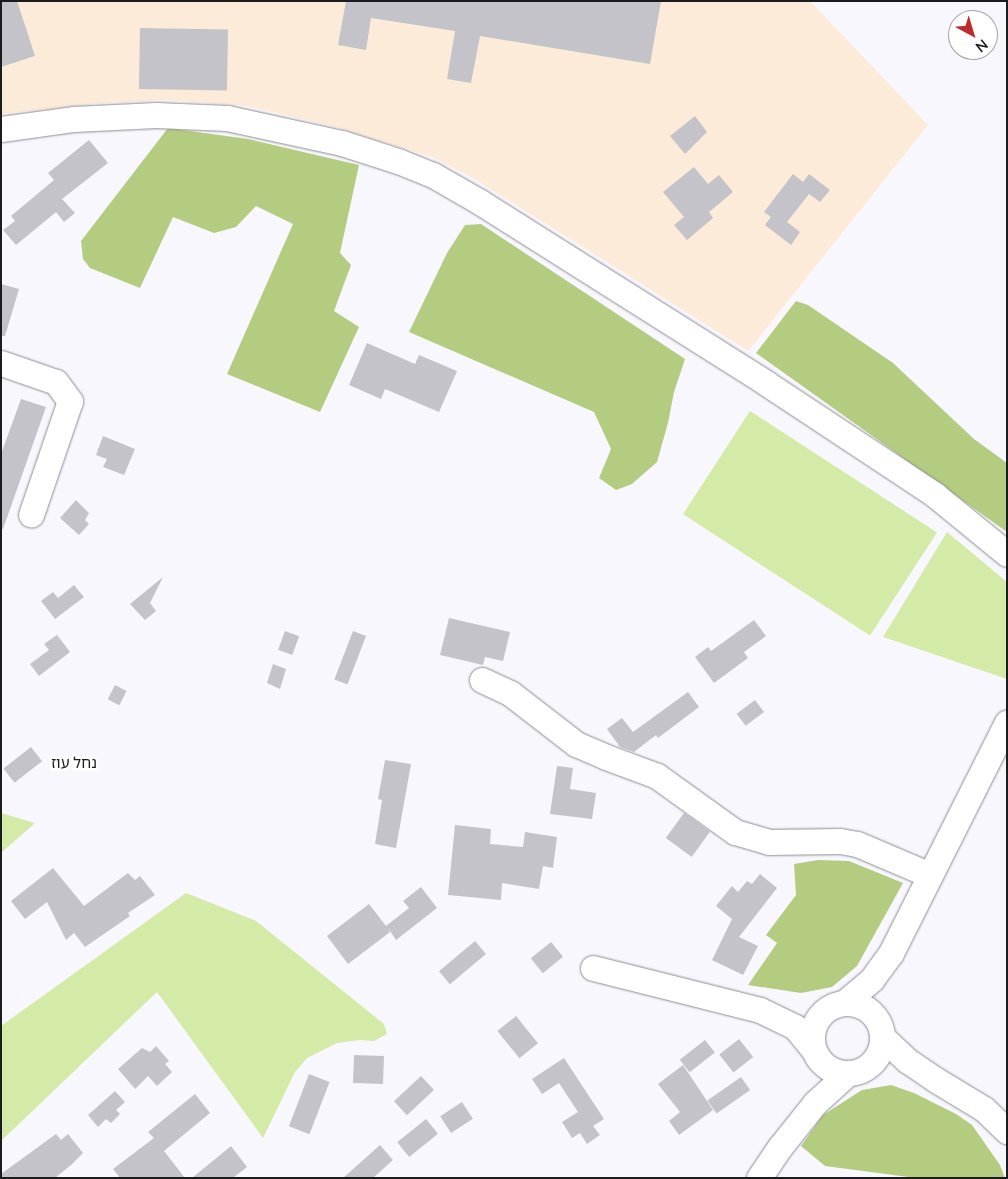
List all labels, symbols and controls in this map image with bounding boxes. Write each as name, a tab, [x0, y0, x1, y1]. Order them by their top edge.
north arrow	[948, 10, 998, 60]
text: N	[973, 36, 992, 56]
district label: נחל עוז	[51, 754, 97, 772]

